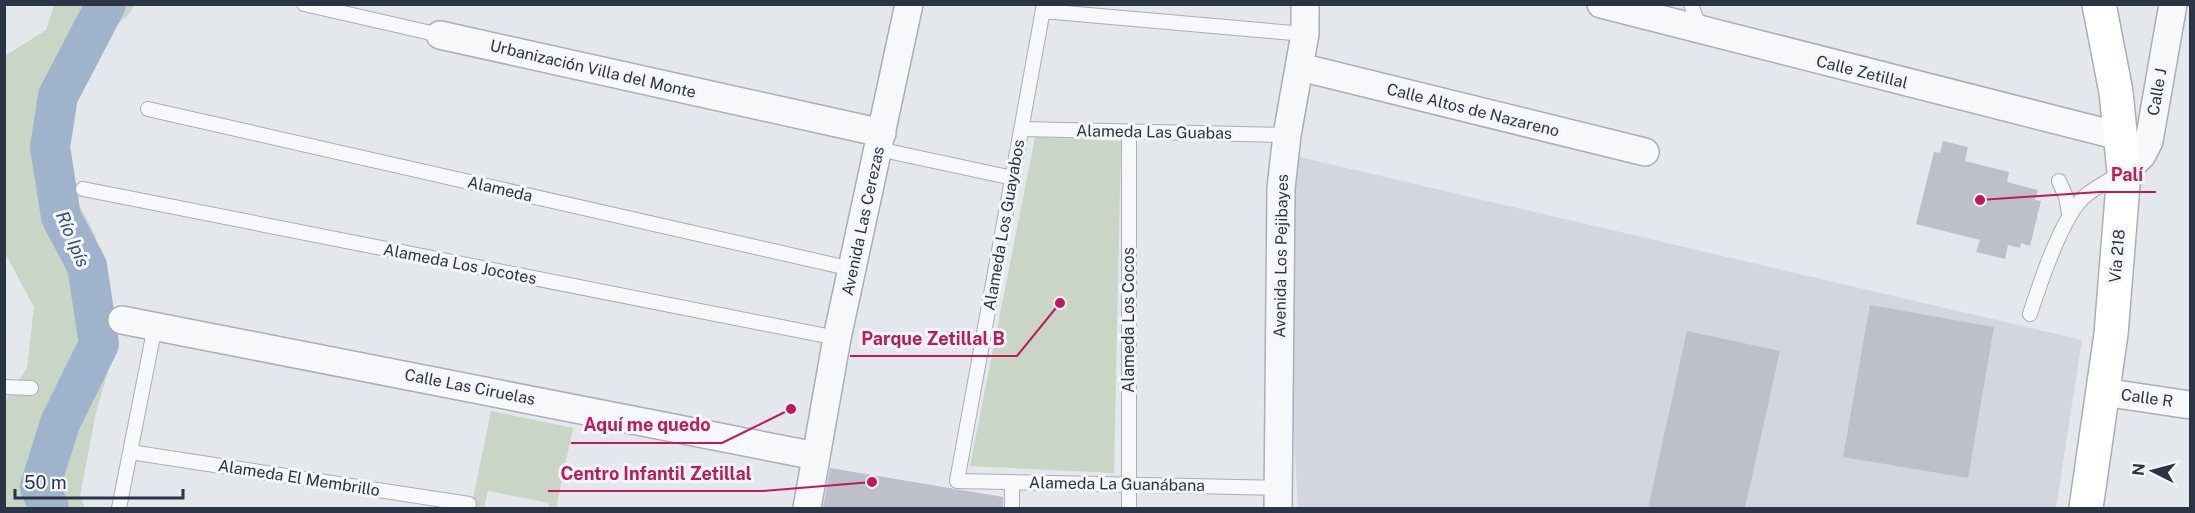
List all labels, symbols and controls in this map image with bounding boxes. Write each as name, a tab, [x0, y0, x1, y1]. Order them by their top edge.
street label: Urbanización Villa del Monte	[488, 36, 698, 102]
street label: Calle Zetillal	[1814, 51, 1910, 93]
street label: Calle J	[2143, 67, 2171, 117]
street label: Calle Altos de Nazareno	[1385, 79, 1561, 141]
street label: Alameda Las Guabas	[1076, 121, 1232, 143]
street label: Alameda Los Guayabos	[980, 138, 1028, 312]
street label: Avenida Las Cerezas	[838, 145, 888, 297]
callout: Palí	[2099, 156, 2156, 192]
text: Palí	[2111, 164, 2144, 185]
street label: Alameda	[466, 172, 534, 206]
street label: Avenida Los Pejibayes	[1270, 174, 1292, 338]
water label: Río Ipís	[52, 208, 94, 270]
street label: Vía 218	[2105, 228, 2129, 284]
street label: Alameda Los Jocotes	[382, 240, 538, 288]
street label: Alameda Los Cocos	[1119, 247, 1138, 393]
callout: Parque Zetillal B	[850, 320, 1017, 356]
text: Parque Zetillal B	[861, 328, 1005, 349]
street label: Calle Las Ciruelas	[403, 365, 537, 409]
street label: Calle R	[2120, 385, 2174, 411]
callout: Aquí me quedo	[571, 407, 722, 443]
text: Aquí me quedo	[584, 414, 711, 435]
north arrow	[2123, 441, 2183, 501]
callout: Centro Infantil Zetillal	[548, 455, 763, 491]
street label: Alameda El Membrillo	[217, 456, 381, 500]
scale bar	[15, 462, 183, 500]
text: N	[2128, 462, 2149, 477]
text: Centro Infantil Zetillal	[560, 463, 752, 484]
text: 50 m	[24, 472, 67, 493]
street label: Alameda La Guanábana	[1029, 473, 1205, 495]

